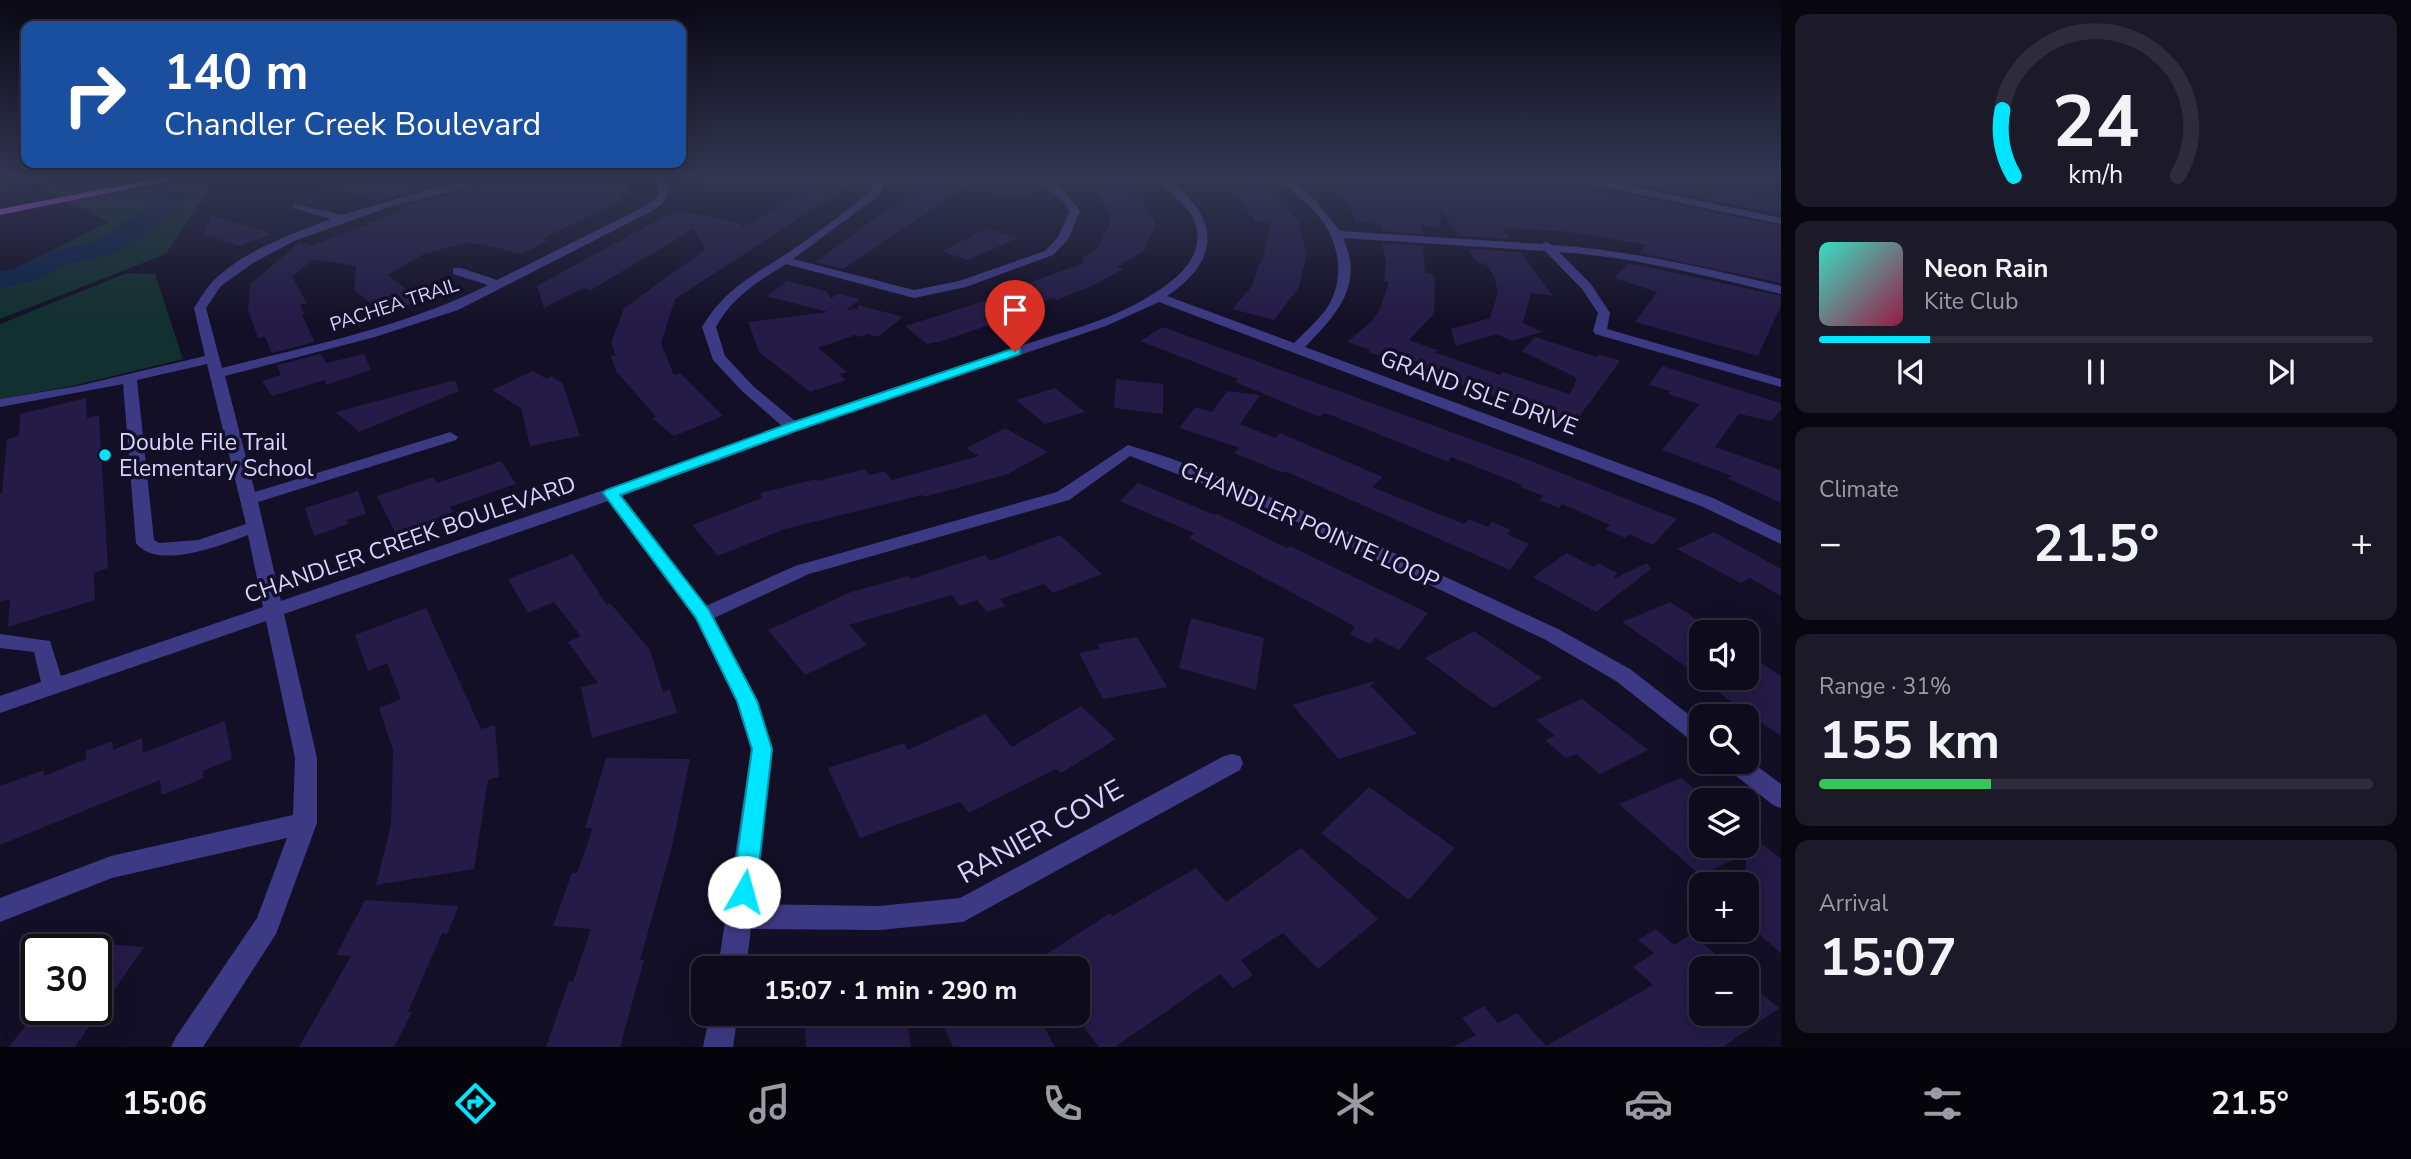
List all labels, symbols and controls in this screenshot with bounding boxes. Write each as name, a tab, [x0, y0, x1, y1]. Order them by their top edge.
text: 140 m	[164, 39, 308, 106]
icon: right	[49, 49, 140, 140]
text: 24	[2052, 73, 2140, 173]
text: Chandler Creek Boulevard	[164, 103, 541, 146]
text: km/h	[2068, 158, 2124, 192]
text: Neon Rain	[1924, 251, 2049, 286]
street label: PACHEA TRAIL	[327, 272, 463, 338]
pin	[985, 280, 1045, 352]
text: Kite Club	[1924, 286, 2018, 317]
icon: arrive	[996, 291, 1034, 329]
street label: GRAND ISLE DRIVE	[1376, 342, 1582, 443]
icon: previous	[1892, 353, 1930, 391]
icon: pause	[2077, 353, 2115, 391]
icon: next	[2262, 353, 2300, 391]
place label: Double File Trail Elementary School	[119, 427, 314, 484]
marker: Double File Trail Elementary School	[97, 447, 113, 463]
street label: CHANDLER POINTE LOOP	[1175, 454, 1444, 597]
street label: CHANDLER CREEK BOULEVARD	[240, 468, 580, 611]
text: Climate	[1819, 474, 1899, 505]
text: 21.5°	[2033, 508, 2159, 579]
text: −	[1819, 518, 1842, 569]
text: +	[2350, 518, 2373, 569]
map controls	[1689, 620, 1759, 1026]
button: sound	[1689, 620, 1759, 690]
text: Range · 31%	[1819, 671, 1951, 702]
button: search	[1689, 704, 1759, 774]
text: 155 km	[1819, 705, 2000, 776]
street label: RANIER COVE	[951, 771, 1130, 893]
button: layers	[1689, 788, 1759, 858]
position arrow	[707, 855, 781, 929]
button: +	[1689, 872, 1759, 942]
text: Arrival	[1819, 888, 1888, 919]
text: 15:07	[1819, 922, 1957, 993]
speed limit sign: 30	[21, 934, 112, 1025]
button: −	[1689, 956, 1759, 1026]
text: 15:07 · 1 min · 290 m	[764, 973, 1017, 1008]
icon: directions	[451, 1079, 500, 1128]
icon: music	[745, 1079, 794, 1128]
icon: phone	[1038, 1079, 1087, 1128]
icon: climate	[1331, 1079, 1380, 1128]
icon: car	[1624, 1079, 1673, 1128]
icon: filters	[1918, 1079, 1967, 1128]
text: 15:06	[122, 1082, 207, 1125]
text: 21.5°	[2211, 1082, 2289, 1125]

